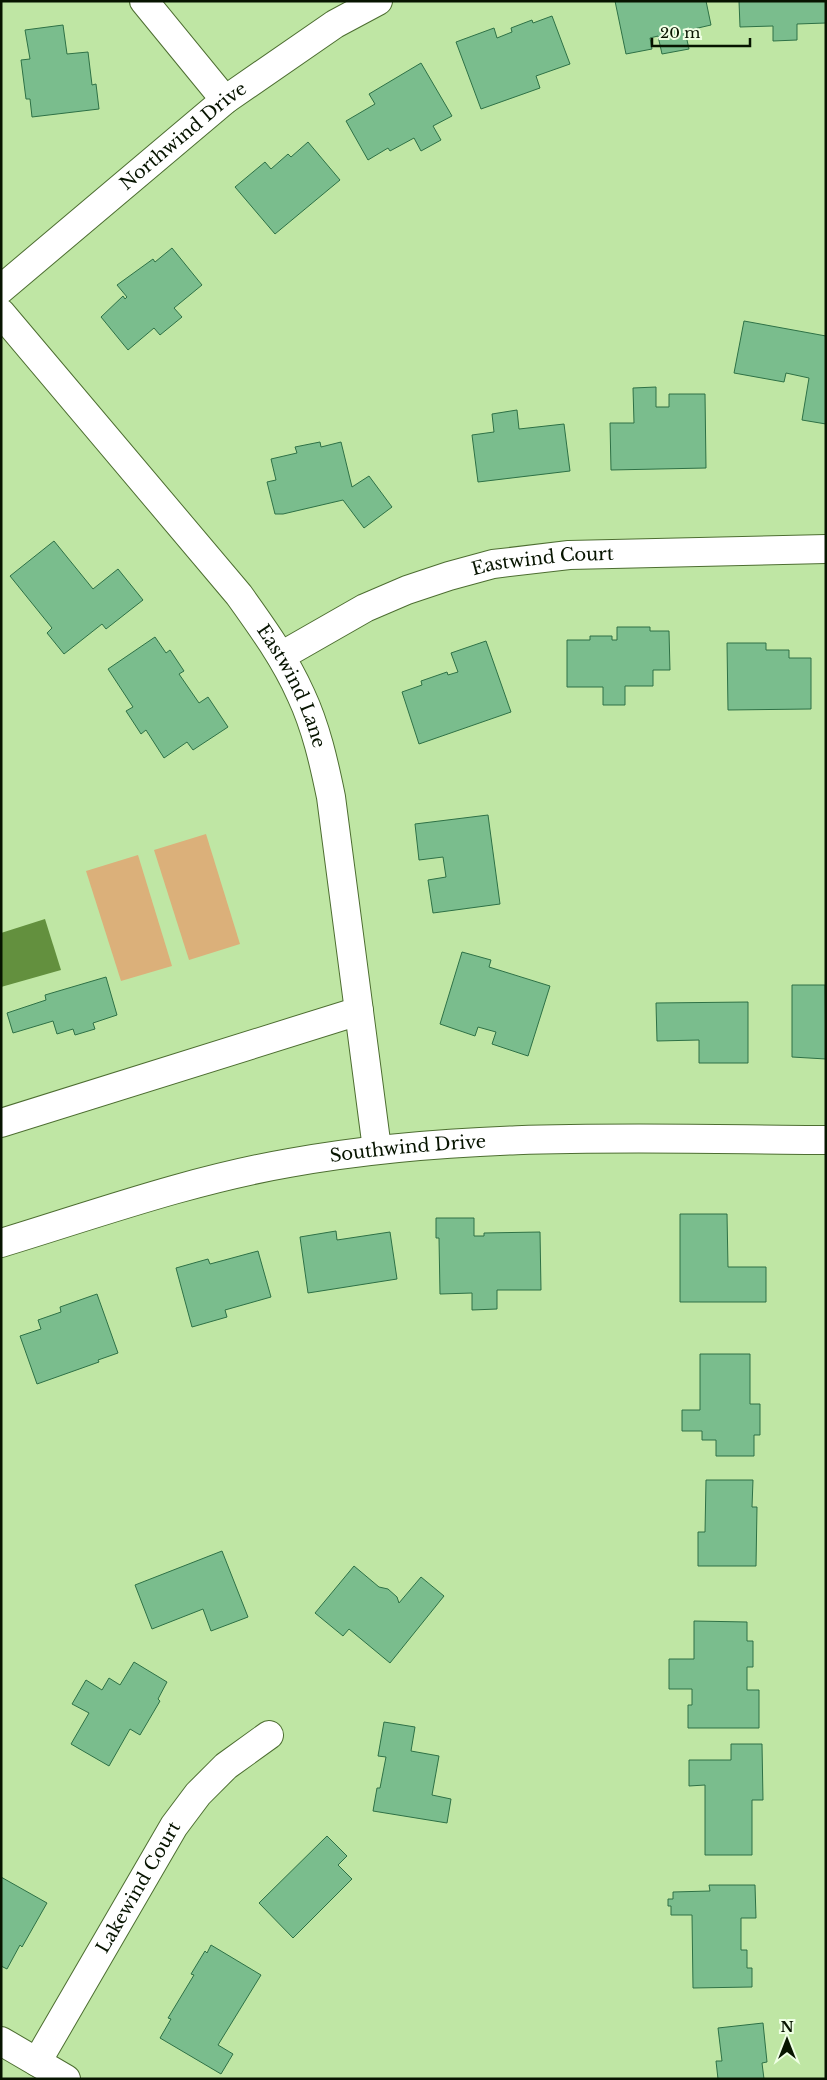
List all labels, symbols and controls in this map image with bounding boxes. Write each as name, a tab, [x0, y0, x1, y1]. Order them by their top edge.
scale bar	[652, 15, 750, 47]
text: 20 m	[660, 23, 700, 42]
street label: Northwind Drive	[116, 77, 251, 195]
street label: Eastwind Court	[469, 543, 614, 580]
street label: Eastwind Lane	[252, 620, 330, 750]
street label: Southwind Drive	[328, 1131, 487, 1167]
street label: Lakewind Court	[92, 1817, 185, 1957]
north arrow	[762, 2015, 812, 2065]
text: N	[780, 2018, 794, 2036]

